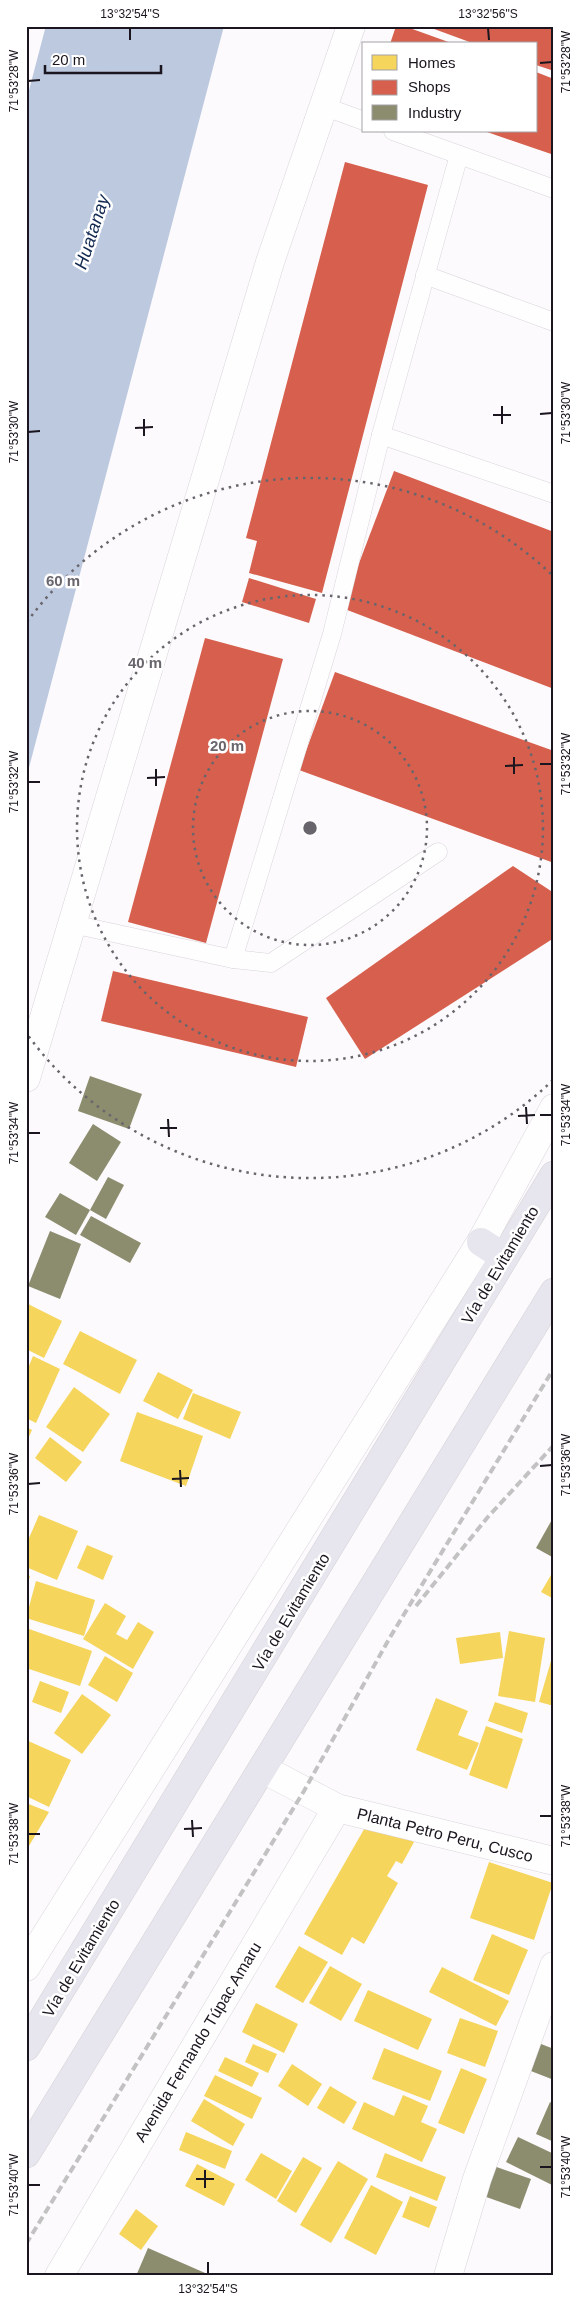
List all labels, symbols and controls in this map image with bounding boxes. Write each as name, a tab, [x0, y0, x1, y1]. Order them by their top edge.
text: 13°32'54"S	[100, 7, 160, 21]
text: 13°32'56"S	[458, 7, 518, 21]
text: 71°53'28"W	[559, 30, 573, 93]
scale bar	[45, 42, 161, 74]
legend	[362, 42, 538, 132]
text: 71°53'28"W	[7, 49, 21, 112]
text: 20 m	[52, 51, 85, 68]
text: Homes	[408, 54, 456, 71]
text: Shops	[408, 78, 451, 95]
text: Industry	[408, 104, 462, 121]
water label: Huatanay	[71, 191, 114, 272]
text: 71°53'30"W	[559, 381, 573, 444]
text: 71°53'30"W	[7, 400, 21, 463]
text: 60 m	[46, 572, 80, 589]
text: 40 m	[128, 654, 162, 671]
text: 71°53'32"W	[559, 732, 573, 795]
text: 20 m	[210, 737, 244, 754]
text: 71°53'32"W	[7, 750, 21, 813]
centre of rings	[301, 819, 319, 837]
text: 71°53'34"W	[559, 1083, 573, 1146]
text: 71°53'34"W	[7, 1101, 21, 1164]
street label: Vía de Evitamiento	[458, 1203, 542, 1327]
text: 71°53'36"W	[559, 1433, 573, 1496]
text: 71°53'36"W	[7, 1452, 21, 1515]
street label: Vía de Evitamiento	[249, 1550, 333, 1674]
text: 71°53'38"W	[559, 1784, 573, 1847]
text: 71°53'38"W	[7, 1802, 21, 1865]
street label: Planta Petro Peru, Cusco	[355, 1805, 535, 1865]
street label: Vía de Evitamiento	[39, 1896, 123, 2020]
street label: Avenida Fernando Túpac Amaru	[132, 1939, 264, 2145]
text: 71°53'40"W	[559, 2135, 573, 2198]
text: 71°53'40"W	[7, 2153, 21, 2216]
text: 13°32'54"S	[178, 2282, 238, 2296]

